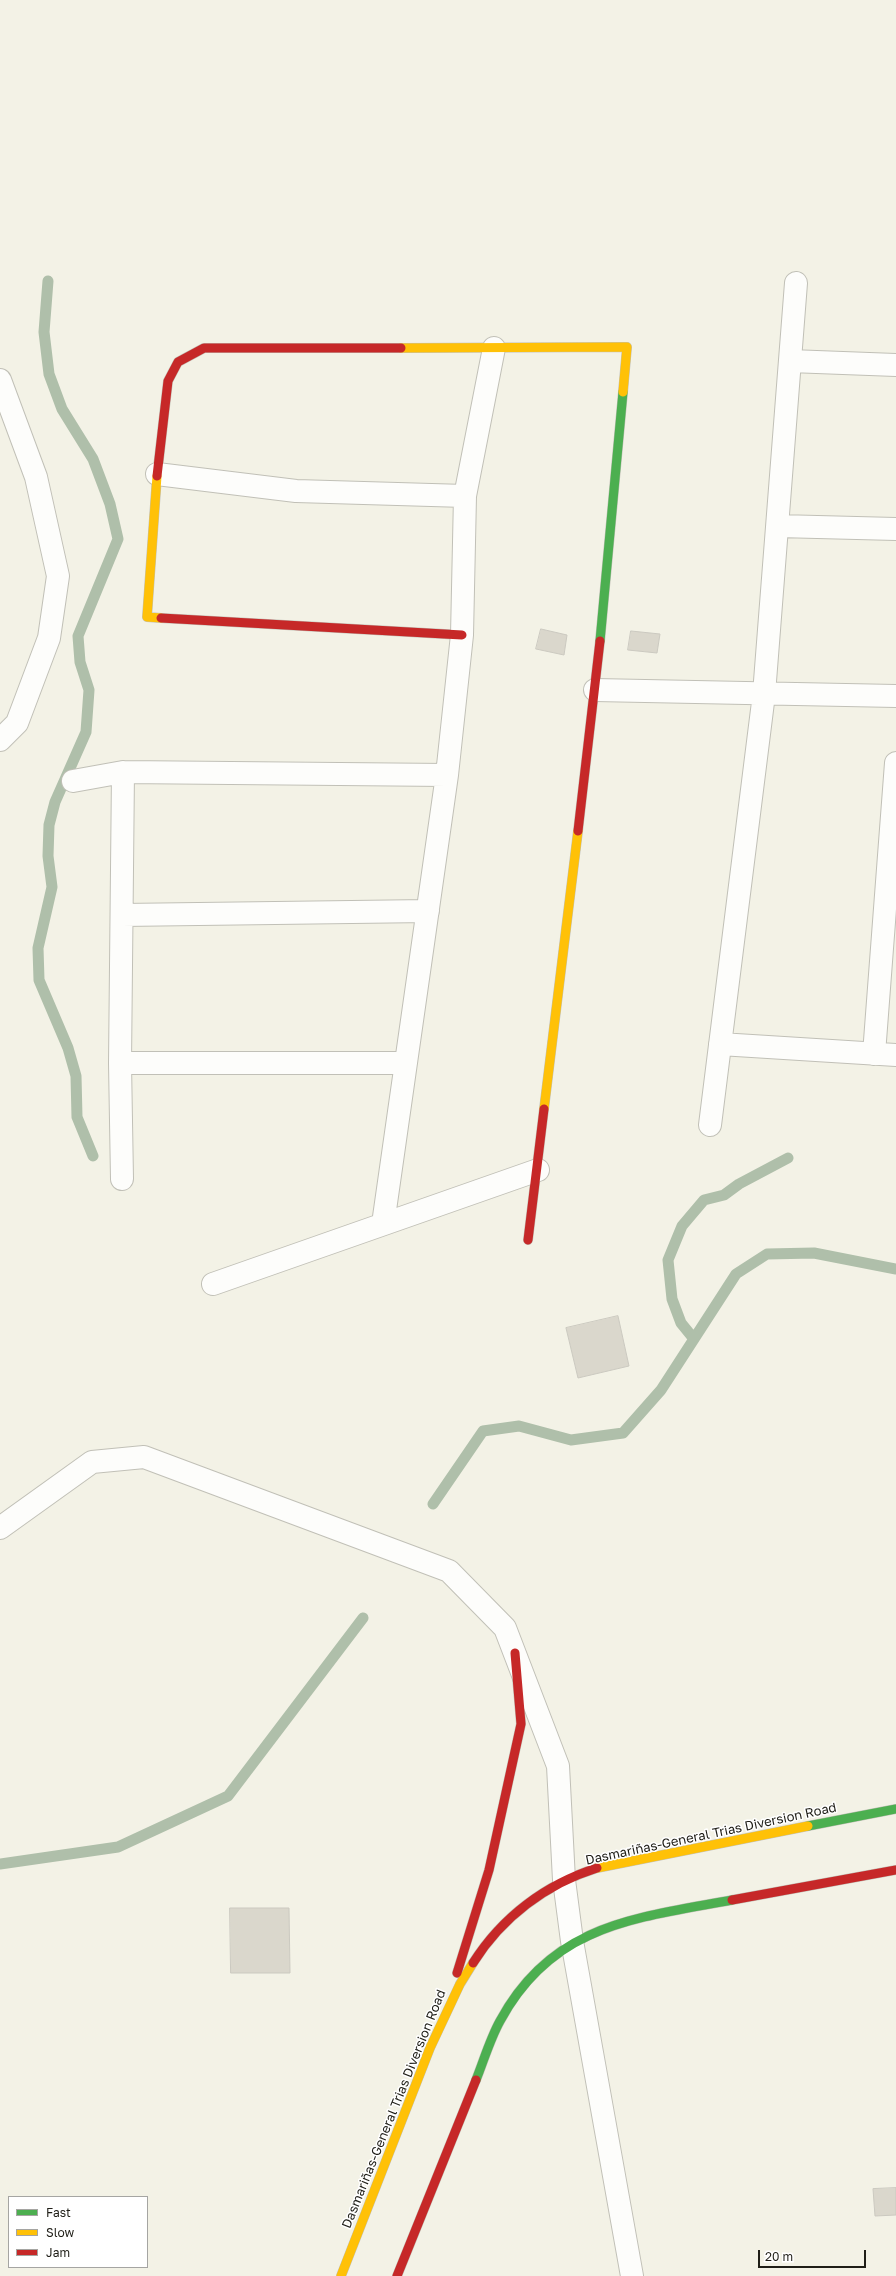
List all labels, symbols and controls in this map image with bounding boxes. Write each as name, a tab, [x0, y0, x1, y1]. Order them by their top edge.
street label: Dasmariñas-General Trias Diversion Road	[584, 1800, 838, 1868]
street label: Dasmariñas-General Trias Diversion Road	[339, 1987, 449, 2231]
legend	[8, 2196, 148, 2268]
text: Fast	[46, 2205, 71, 2220]
text: Slow	[46, 2225, 74, 2240]
scale bar	[760, 2242, 868, 2268]
text: Jam	[46, 2245, 70, 2260]
text: 20 m	[765, 2249, 793, 2264]

